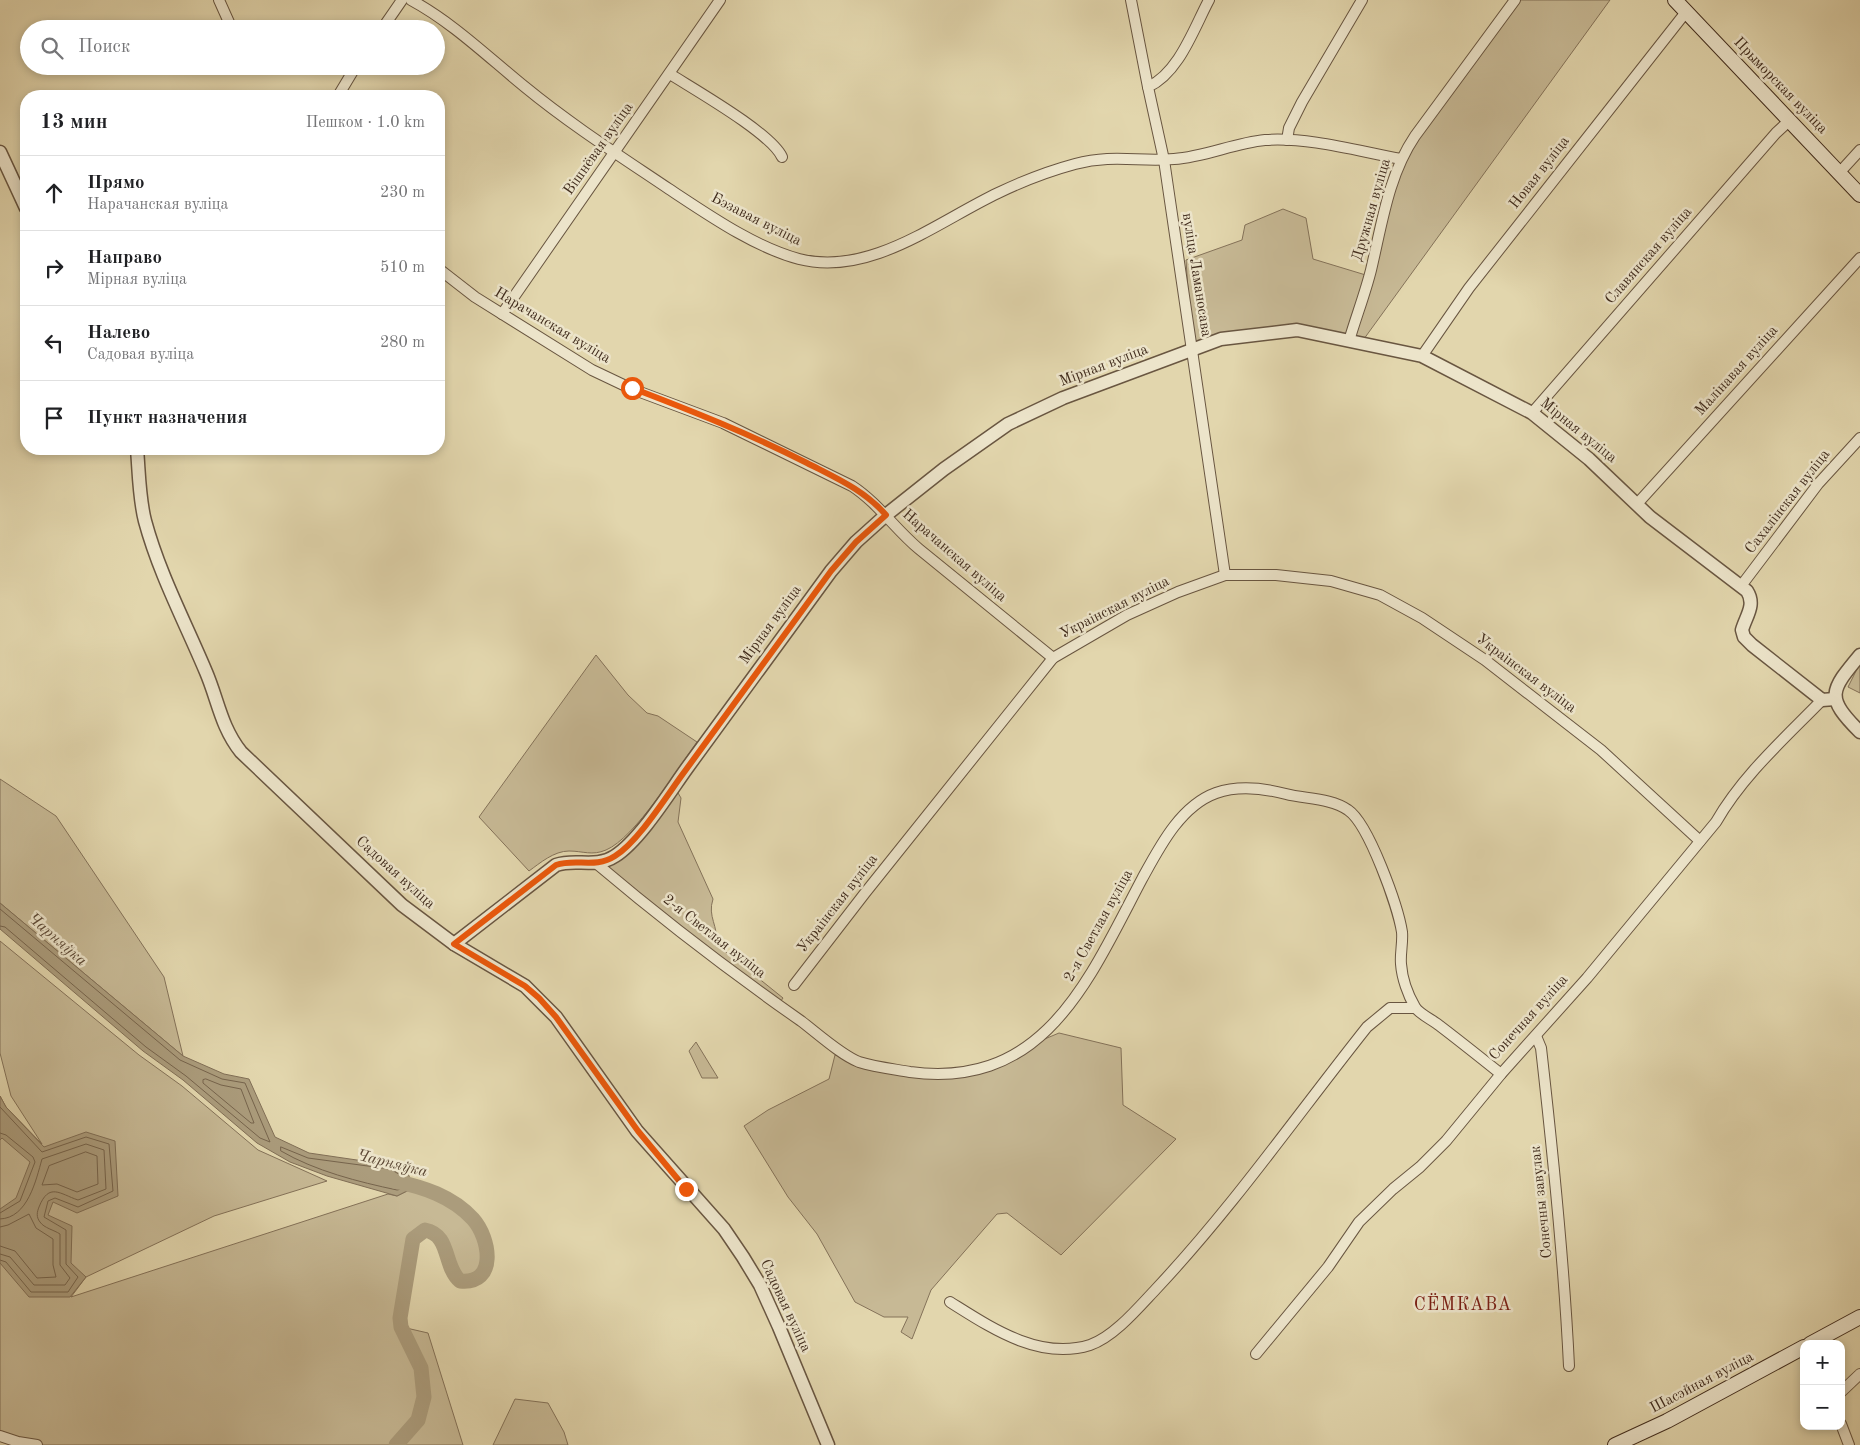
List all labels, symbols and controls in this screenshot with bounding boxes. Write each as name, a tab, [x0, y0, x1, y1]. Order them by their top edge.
search box	[20, 20, 445, 75]
icon: search	[38, 34, 66, 62]
street label: Прыморская вуліца	[1730, 35, 1830, 138]
text: Поиск	[78, 38, 130, 57]
street label: Вішнёвая вуліца	[562, 100, 637, 198]
text: 13 мин	[40, 112, 108, 133]
text: Пешком · 1.0 km	[306, 115, 425, 131]
street label: Новая вуліца	[1507, 133, 1573, 212]
street label: Дружная вуліца	[1350, 156, 1394, 263]
text: Прямо	[87, 174, 145, 193]
icon: ahead	[40, 179, 68, 207]
text: 230 m	[380, 185, 425, 201]
street label: Бэзавая вуліца	[708, 191, 804, 250]
text: Нарачанская вуліца	[87, 197, 228, 213]
street label: Славянская вуліца	[1603, 204, 1695, 307]
street label: вуліца Ламаносава	[1179, 212, 1213, 339]
text: Направо	[87, 249, 162, 268]
icon: right	[40, 254, 68, 282]
text: 510 m	[380, 260, 425, 276]
text: Мірная вуліца	[87, 272, 187, 288]
street label: Нарачанская вуліца	[491, 285, 613, 367]
street label: Малінавая вуліца	[1693, 323, 1782, 419]
text: Налево	[87, 324, 150, 343]
icon: left	[40, 329, 68, 357]
text: 280 m	[380, 335, 425, 351]
street label: Мірная вуліца	[1058, 342, 1151, 390]
text: Садовая вуліца	[87, 347, 194, 363]
route start	[621, 377, 644, 400]
street label: Мірная вуліца	[1537, 396, 1620, 467]
icon: arrive	[40, 404, 68, 432]
text: Пункт назначения	[87, 409, 247, 428]
street label: Сахалінская вуліца	[1743, 447, 1834, 557]
street label: Нарачанская вуліца	[899, 507, 1009, 606]
street label: Украінская вуліца	[1058, 574, 1173, 642]
street label: Мірная вуліца	[737, 582, 805, 667]
street label: Украінская вуліца	[1473, 632, 1579, 717]
street label: Садовая вуліца	[353, 834, 438, 913]
street label: Украінская вуліца	[795, 852, 881, 956]
street label: 2-я Светлая вуліца	[1062, 867, 1136, 985]
street label: 2-я Светлая вуліца	[660, 892, 769, 982]
water label: Чарняўка	[25, 910, 90, 970]
street label: Сонечная вуліца	[1487, 972, 1572, 1064]
street label: Сонечны завулак	[1529, 1144, 1555, 1259]
water label: Чарняўка	[355, 1148, 429, 1181]
route end	[675, 1178, 698, 1201]
street label: Садовая вуліца	[757, 1257, 813, 1355]
district label: СЁМКАВА	[1414, 1293, 1512, 1314]
map controls	[1800, 1340, 1845, 1430]
button: +	[1800, 1340, 1845, 1385]
street label: Шасэйная вуліца	[1648, 1349, 1757, 1416]
button: −	[1800, 1385, 1845, 1430]

